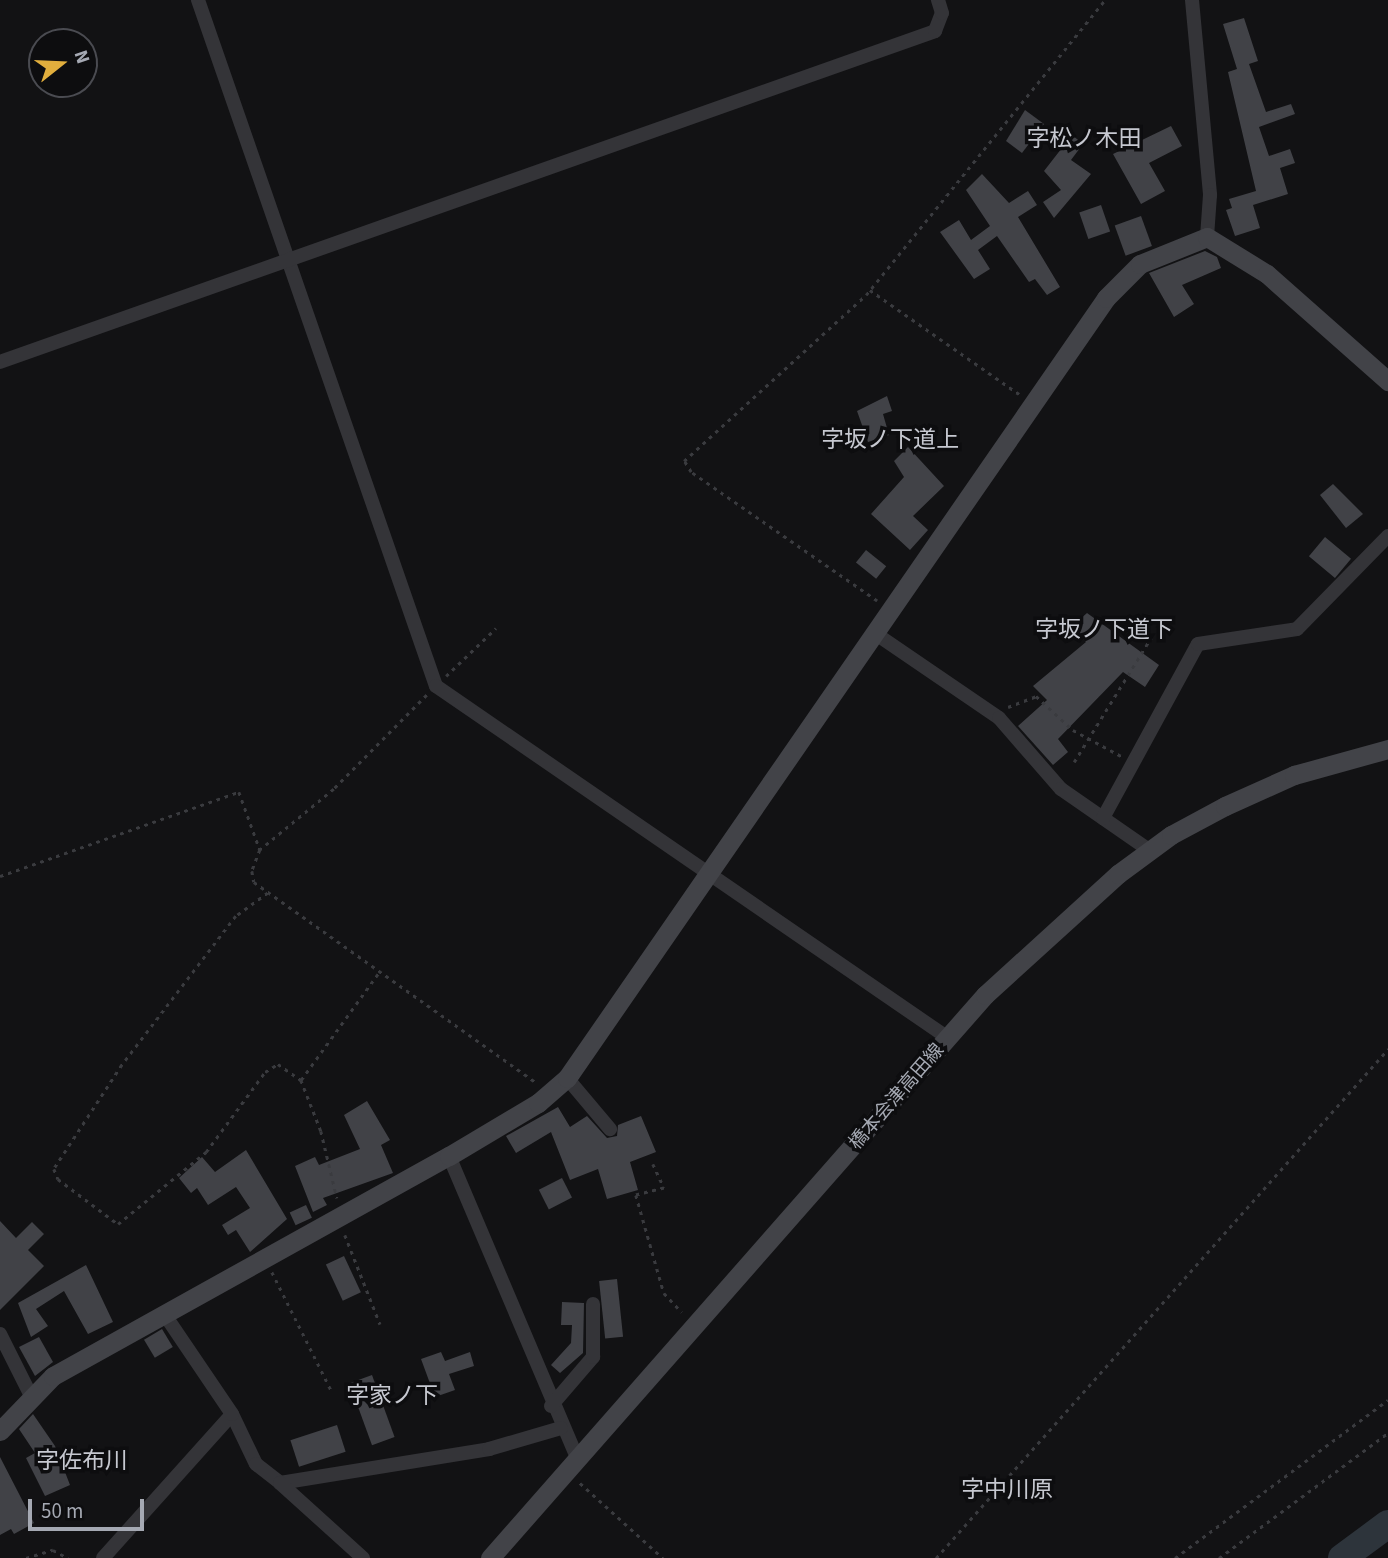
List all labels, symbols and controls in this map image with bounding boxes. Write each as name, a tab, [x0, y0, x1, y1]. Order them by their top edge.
north arrow	[28, 28, 98, 98]
text: N	[67, 47, 96, 67]
district label: 字松ノ木田	[1027, 125, 1141, 153]
district label: 字坂ノ下道上	[821, 426, 959, 454]
district label: 字坂ノ下道下	[1035, 616, 1173, 644]
street label: 橋本会津高田線	[845, 1039, 949, 1155]
district label: 字家ノ下	[346, 1382, 438, 1410]
district label: 字佐布川	[36, 1447, 128, 1475]
district label: 字中川原	[961, 1476, 1053, 1504]
scale bar	[32, 1484, 147, 1528]
text: 50 m	[41, 1496, 83, 1526]

